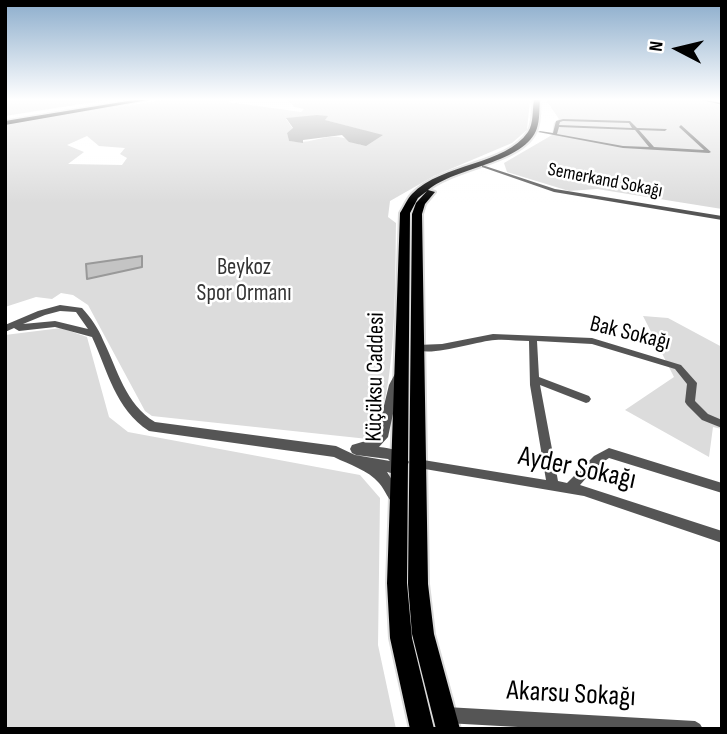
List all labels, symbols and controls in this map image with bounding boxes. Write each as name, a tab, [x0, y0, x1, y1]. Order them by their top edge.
north arrow	[643, 14, 713, 84]
text: N	[645, 40, 669, 53]
street label: Semerkand Sokağı	[546, 159, 664, 203]
park label: Beykoz Spor Ormanı	[197, 254, 291, 308]
street label: Bak Sokağı	[587, 311, 673, 357]
street label: Küçüksu Caddesi	[361, 312, 391, 442]
street label: Ayder Sokağı	[515, 440, 639, 498]
street label: Akarsu Sokağı	[506, 675, 636, 715]

